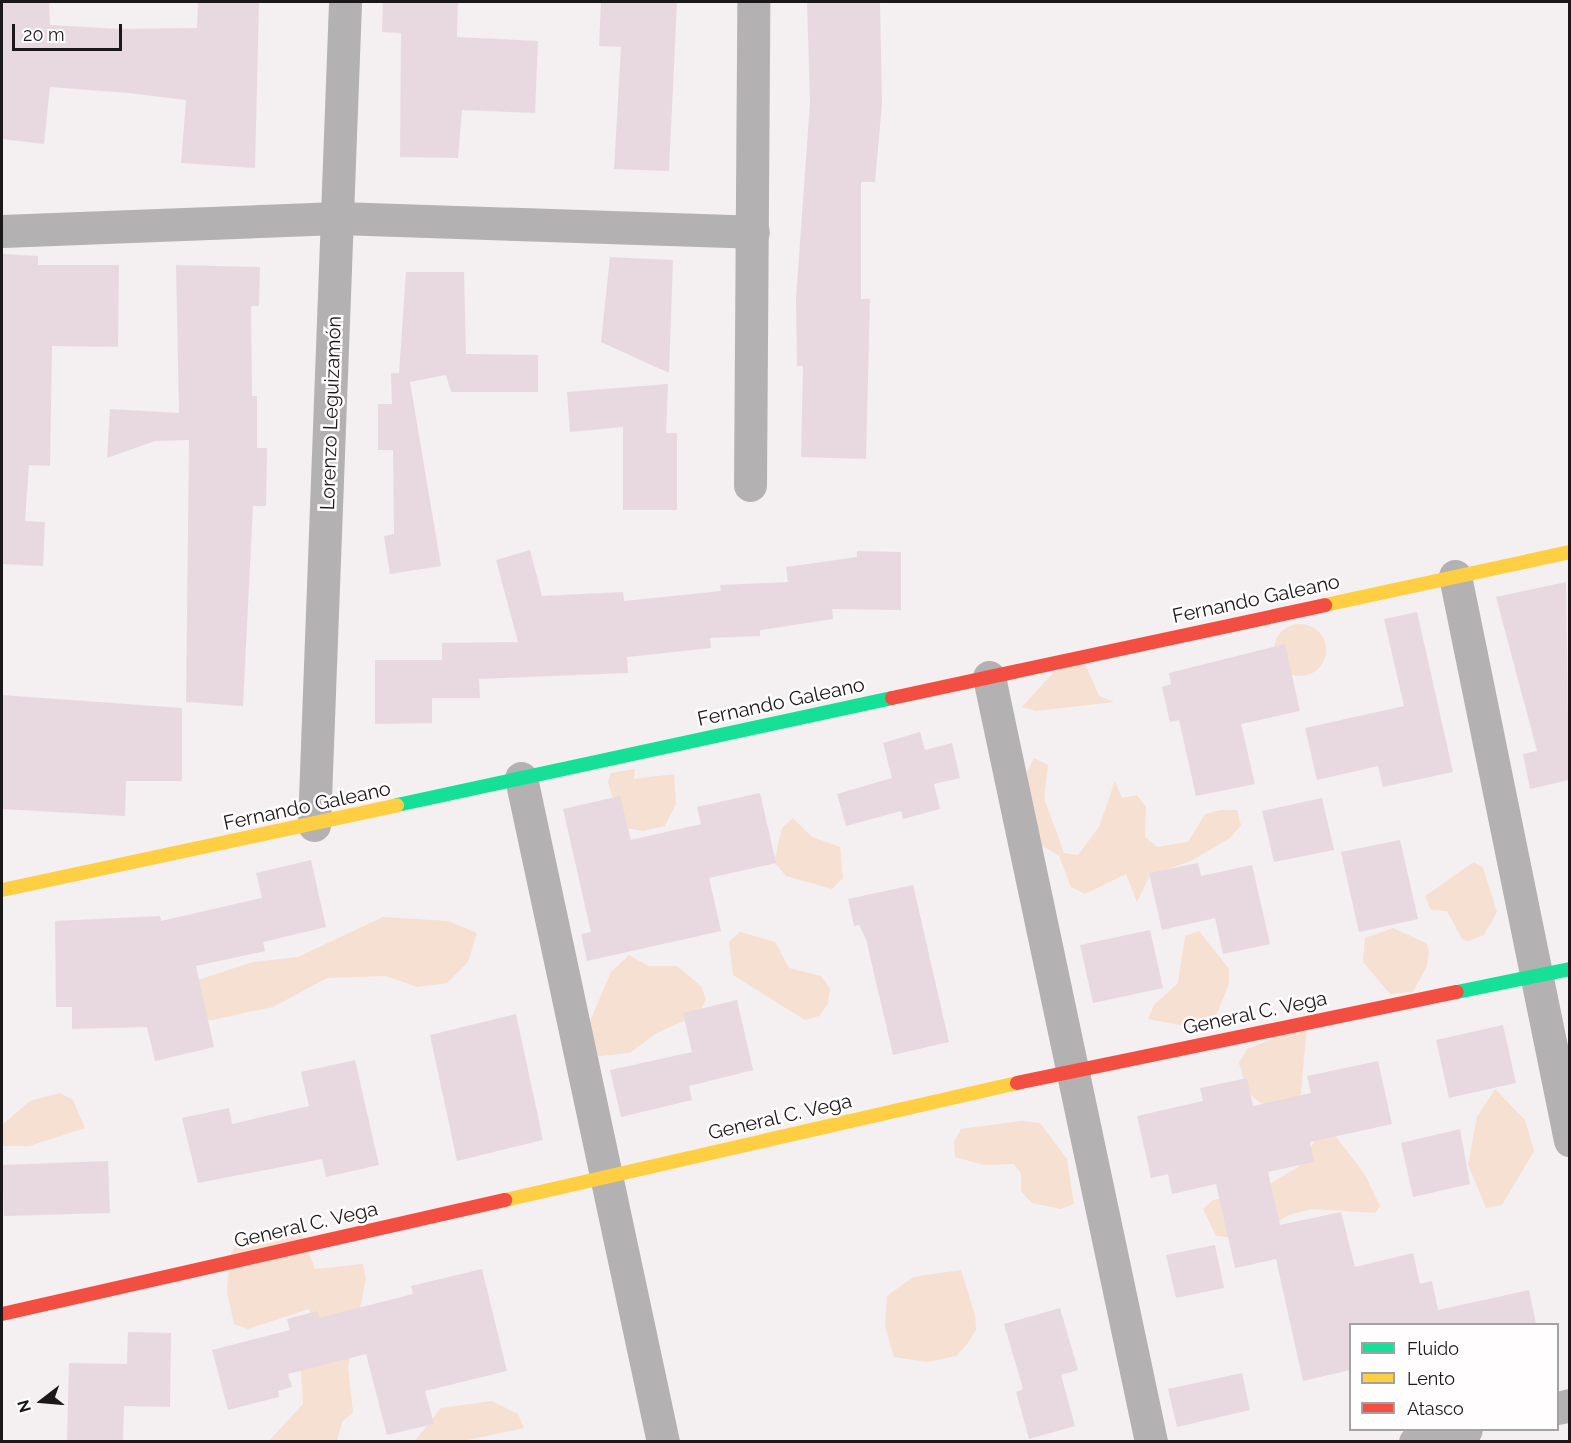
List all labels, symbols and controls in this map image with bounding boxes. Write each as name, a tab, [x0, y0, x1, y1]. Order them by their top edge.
scale bar	[15, 12, 124, 50]
text: 20 m	[23, 24, 65, 45]
street label: Lorenzo Leguizamón	[316, 315, 346, 511]
street label: Fernando Galeano	[1170, 570, 1342, 628]
street label: Fernando Galeano	[695, 673, 867, 731]
street label: Fernando Galeano	[221, 777, 393, 835]
street label: General C. Vega	[1180, 986, 1330, 1040]
street label: General C. Vega	[705, 1089, 855, 1145]
street label: General C. Vega	[231, 1197, 381, 1253]
legend	[1349, 1323, 1559, 1431]
text: Fluido	[1407, 1338, 1459, 1359]
text: Lento	[1407, 1368, 1455, 1389]
north arrow	[12, 1371, 72, 1431]
text: N	[13, 1398, 35, 1415]
text: Atasco	[1407, 1398, 1464, 1419]

